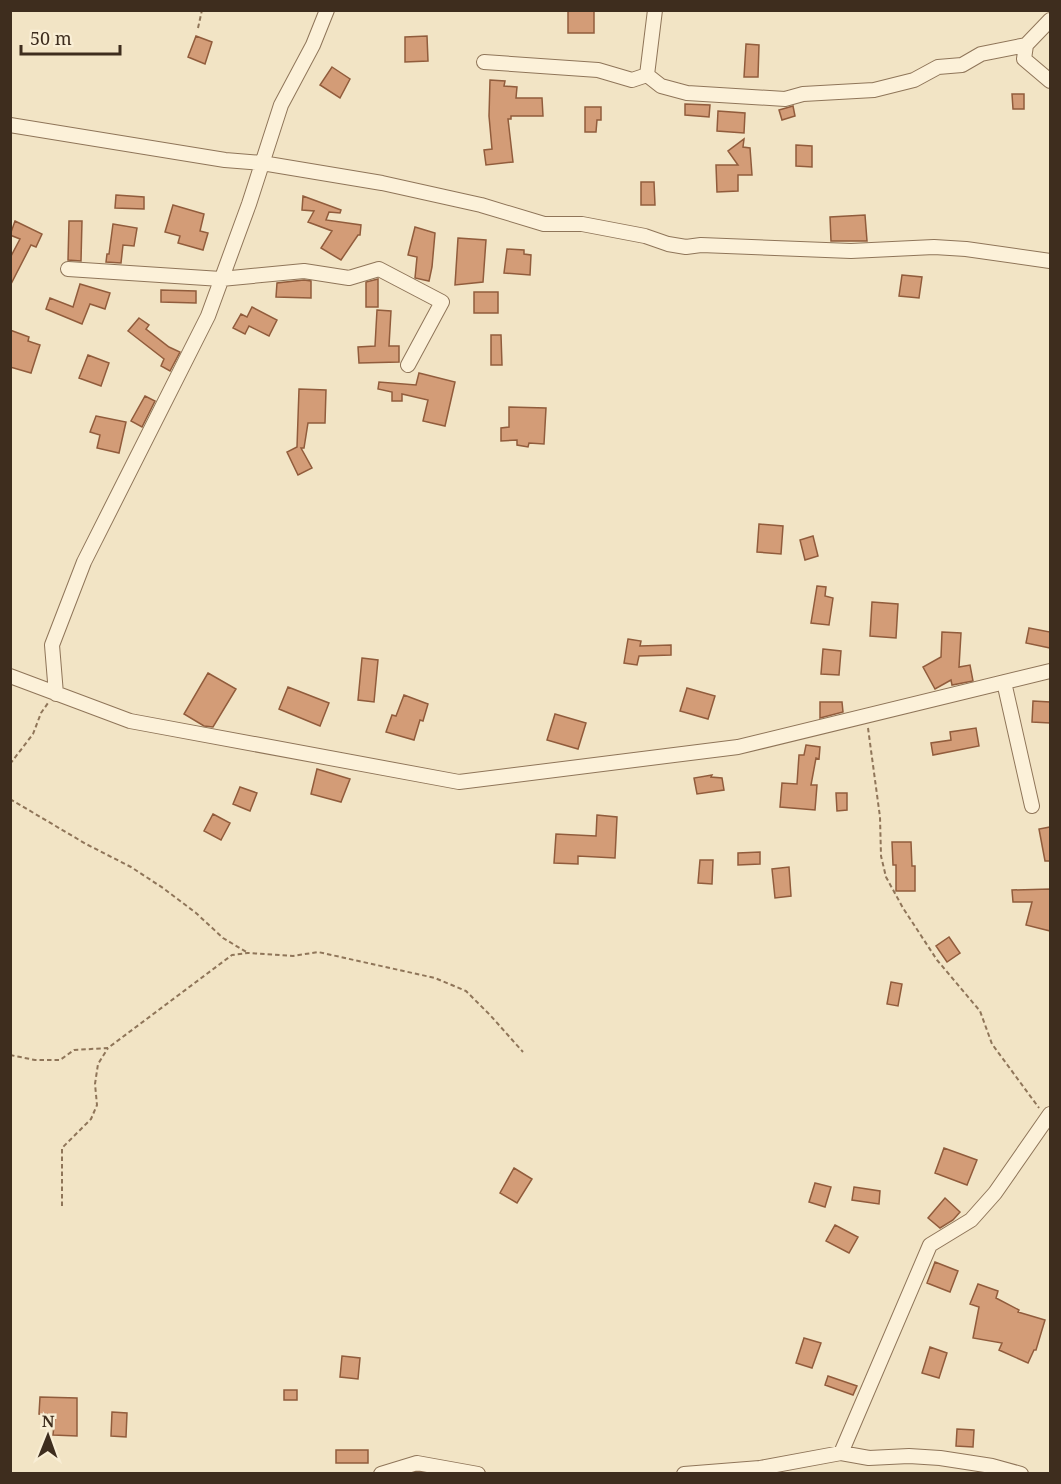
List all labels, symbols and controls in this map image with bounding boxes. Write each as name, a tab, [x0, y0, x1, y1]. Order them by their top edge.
scale bar	[21, 18, 120, 56]
text: 50 m	[30, 26, 72, 50]
north arrow	[18, 1406, 78, 1466]
text: N	[42, 1410, 55, 1432]

